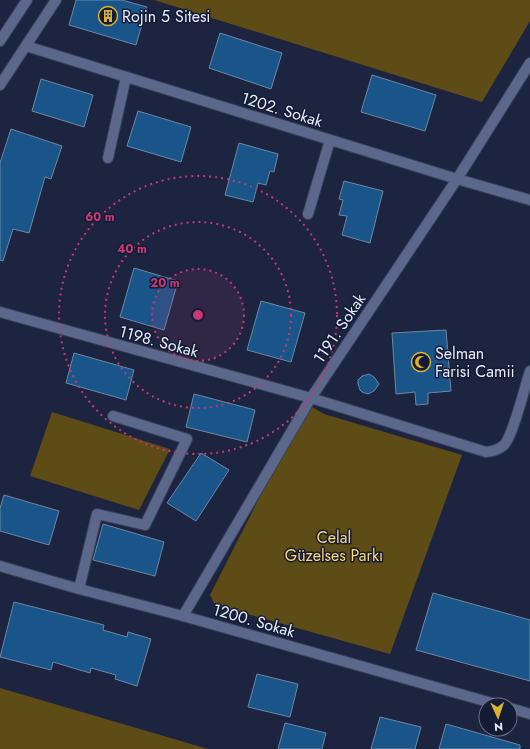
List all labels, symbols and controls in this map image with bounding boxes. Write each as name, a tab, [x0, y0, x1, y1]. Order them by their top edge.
building icon: Rojin 5 Sitesi	[97, 5, 119, 27]
place label: Rojin 5 Sitesi	[122, 5, 211, 28]
street label: 1202. Sokak	[238, 86, 326, 133]
text: 60 m	[85, 208, 115, 226]
text: 40 m	[117, 240, 147, 258]
text: 20 m	[150, 274, 180, 292]
street label: 1191. Sokak	[308, 288, 372, 368]
centre of rings	[191, 308, 205, 322]
street label: 1198. Sokak	[117, 320, 202, 363]
place label: Selman Farisi Camii	[435, 342, 515, 383]
mosque icon: Selman Farisi Camii	[410, 351, 432, 373]
park label: Celal Güzelses Parkı	[285, 526, 383, 567]
street label: 1200. Sokak	[210, 598, 299, 643]
north arrow	[478, 697, 518, 737]
text: N	[494, 719, 503, 735]

